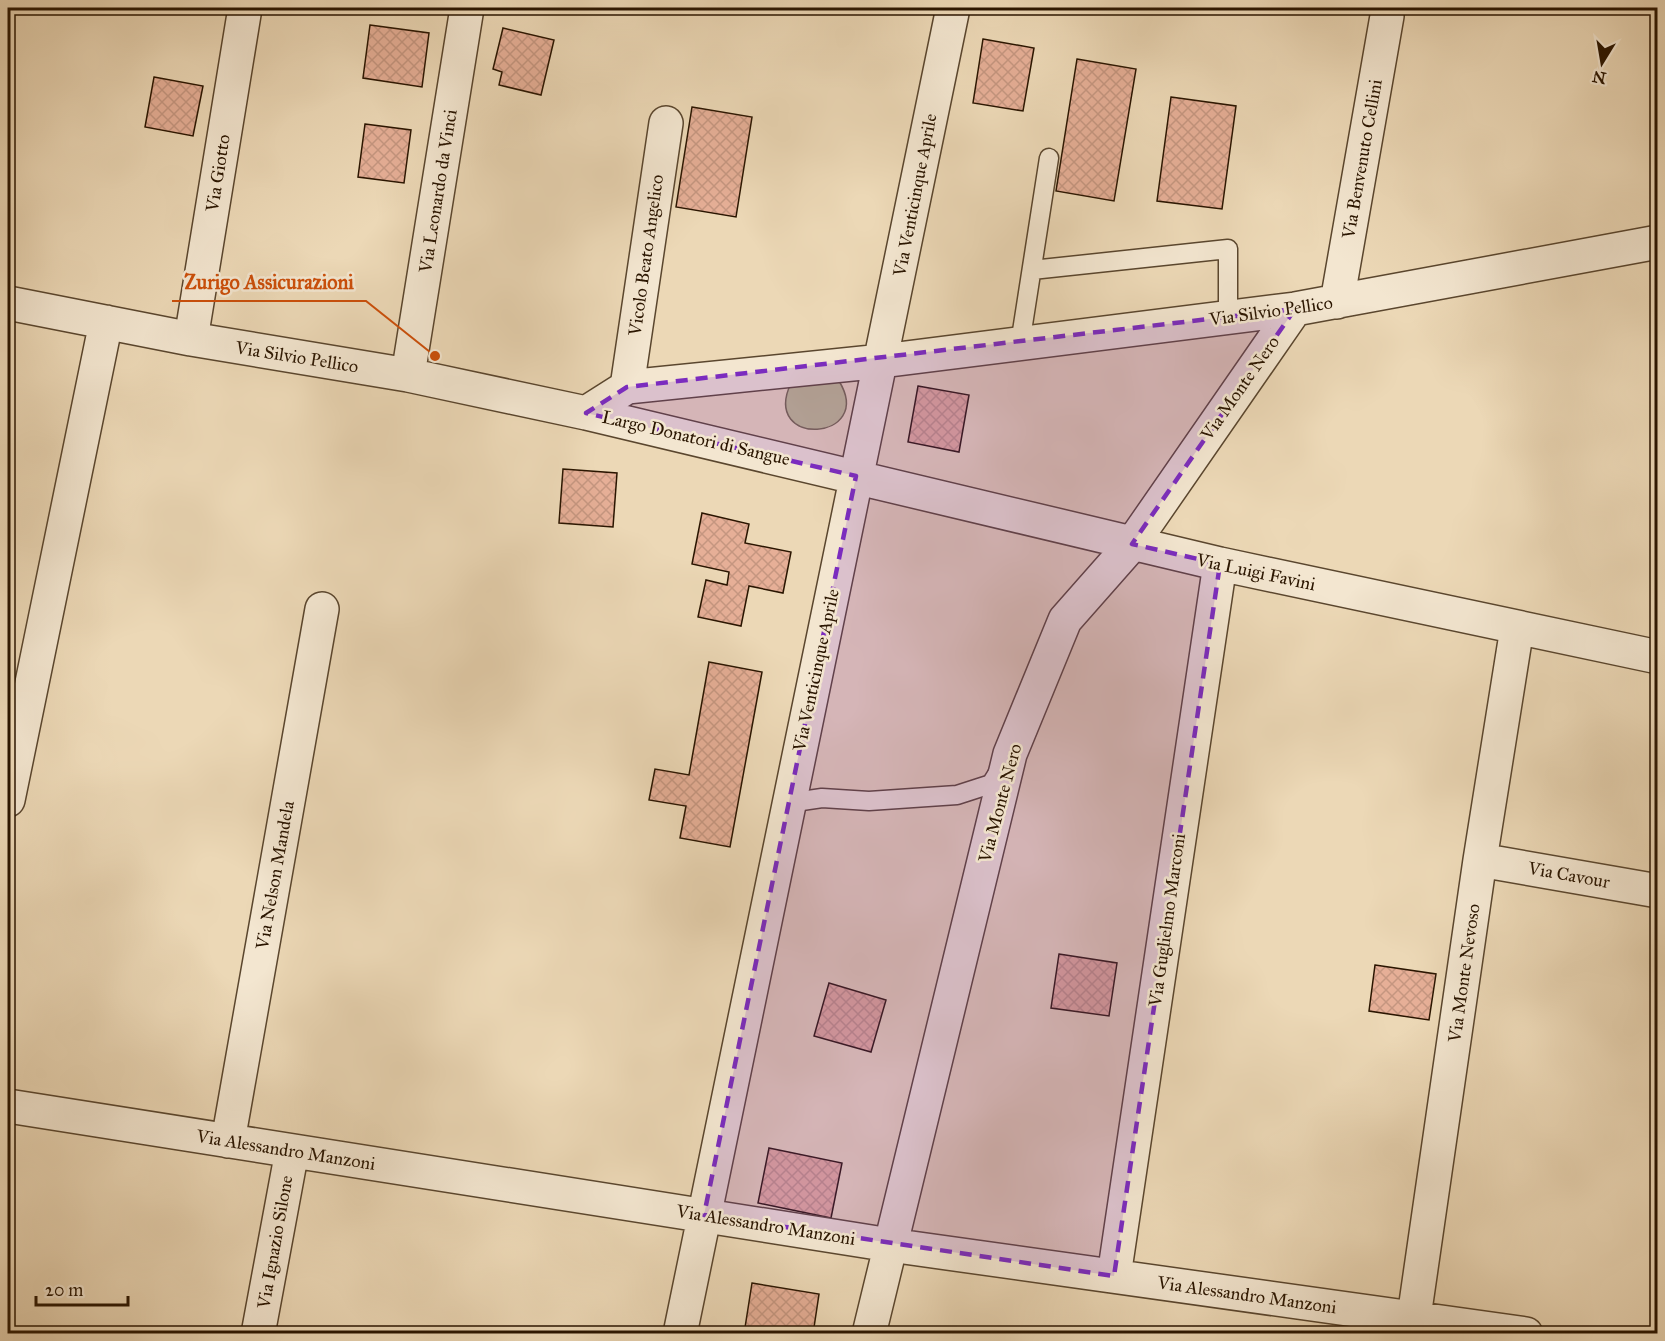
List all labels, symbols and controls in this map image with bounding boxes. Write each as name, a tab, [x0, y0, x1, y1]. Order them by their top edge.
north arrow	[1572, 33, 1632, 93]
text: N	[1590, 67, 1608, 88]
street label: Via Benvenuto Cellini	[1337, 77, 1387, 241]
street label: Via Leonardo da Vinci	[414, 108, 462, 275]
street label: Via Venticinque Aprile	[888, 112, 943, 279]
street label: Via Giotto	[201, 133, 235, 214]
street label: Vicolo Beato Angelico	[624, 173, 669, 338]
callout: Zurigo Assicurazioni	[172, 263, 366, 301]
text: Zurigo Assicurazioni	[184, 270, 354, 295]
street label: Via Silvio Pellico	[1207, 291, 1334, 331]
street label: Via Monte Nero	[1195, 332, 1284, 445]
street label: Via Silvio Pellico	[233, 336, 360, 378]
street label: Largo Donatori di Sangue	[600, 406, 792, 471]
street label: Via Luigi Favini	[1193, 548, 1318, 596]
street label: Via Venticinque Aprile	[788, 587, 845, 754]
street label: Via Monte Nero	[973, 741, 1026, 866]
street label: Via Nelson Mandela	[251, 799, 299, 952]
street label: Via Guglielmo Marconi	[1144, 832, 1191, 1009]
street label: Via Cavour	[1525, 857, 1612, 893]
street label: Via Monte Nevoso	[1443, 902, 1485, 1045]
street label: Via Alessandro Manzoni	[194, 1125, 377, 1175]
street label: Via Ignazio Silone	[252, 1174, 299, 1312]
street label: Via Alessandro Manzoni	[674, 1200, 857, 1250]
scale bar	[36, 1269, 128, 1307]
street label: Via Alessandro Manzoni	[1155, 1271, 1338, 1318]
text: 20 m	[45, 1279, 83, 1301]

